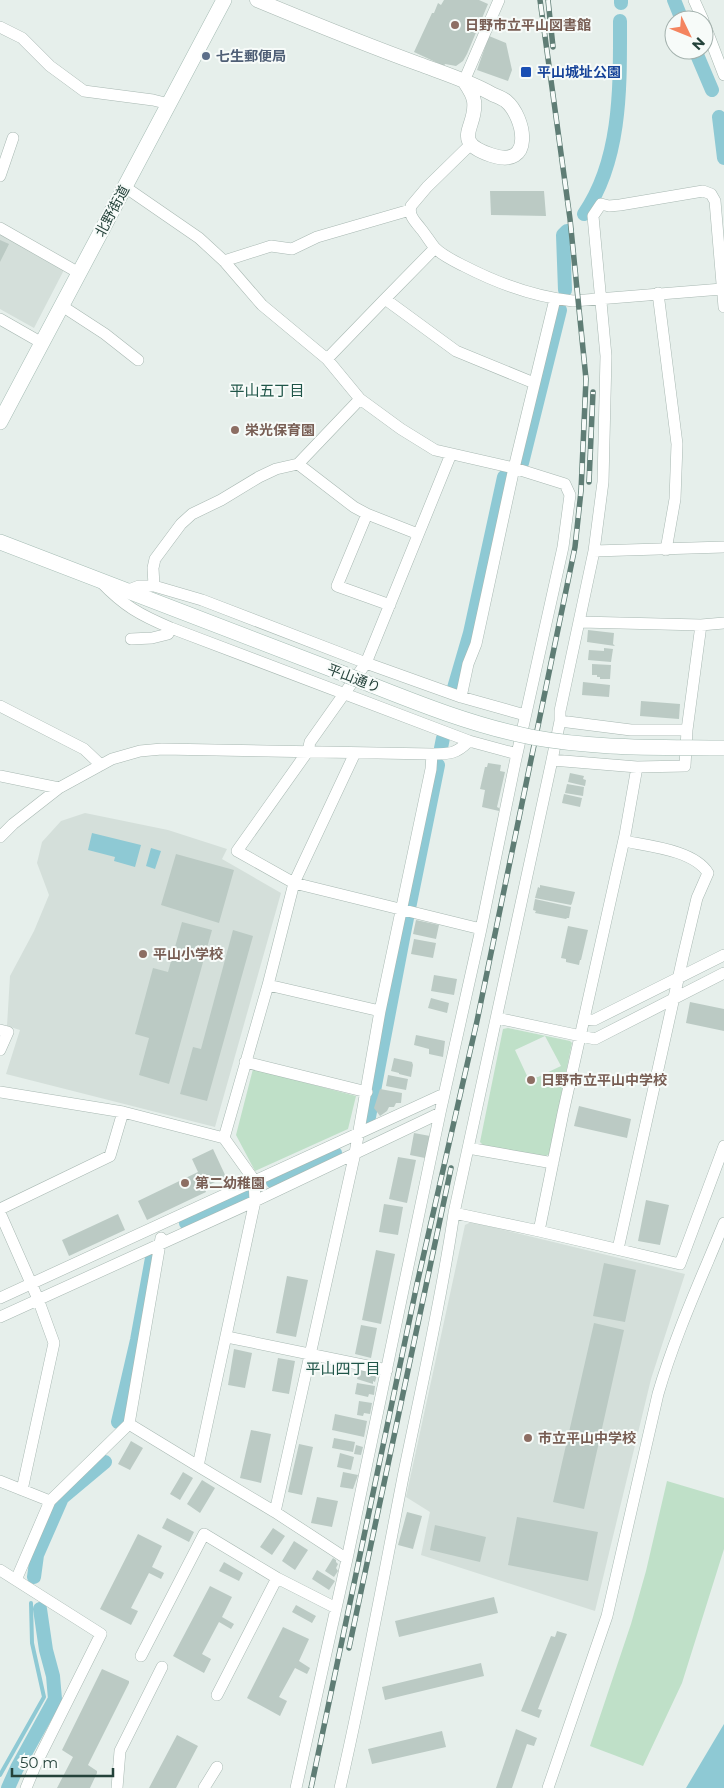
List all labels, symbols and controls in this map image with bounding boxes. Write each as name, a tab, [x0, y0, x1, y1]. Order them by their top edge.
north arrow	[664, 10, 714, 60]
place label: 日野市立平山図書館	[465, 16, 591, 34]
marker: 日野市立平山図書館	[449, 19, 461, 31]
text: N	[688, 34, 709, 54]
place label: 七生郵便局	[216, 47, 286, 65]
marker: 七生郵便局	[200, 50, 212, 62]
place label: 平山城址公園	[537, 63, 621, 81]
marker: 平山城址公園	[519, 65, 533, 79]
street label: 北野街道	[91, 182, 133, 240]
district label: 平山五丁目	[229, 381, 305, 400]
place label: 栄光保育園	[245, 421, 315, 439]
marker: 栄光保育園	[229, 424, 241, 436]
street label: 平山通り	[325, 660, 383, 696]
place label: 平山小学校	[153, 945, 223, 963]
marker: 平山小学校	[137, 948, 149, 960]
place label: 日野市立平山中学校	[541, 1071, 667, 1089]
marker: 日野市立平山中学校	[525, 1074, 537, 1086]
place label: 第二幼稚園	[195, 1174, 265, 1192]
marker: 第二幼稚園	[179, 1177, 191, 1189]
district label: 平山四丁目	[305, 1359, 381, 1378]
place label: 市立平山中学校	[538, 1429, 636, 1447]
marker: 市立平山中学校	[522, 1432, 534, 1444]
scale bar	[12, 1746, 114, 1778]
text: 50 m	[20, 1753, 58, 1772]

